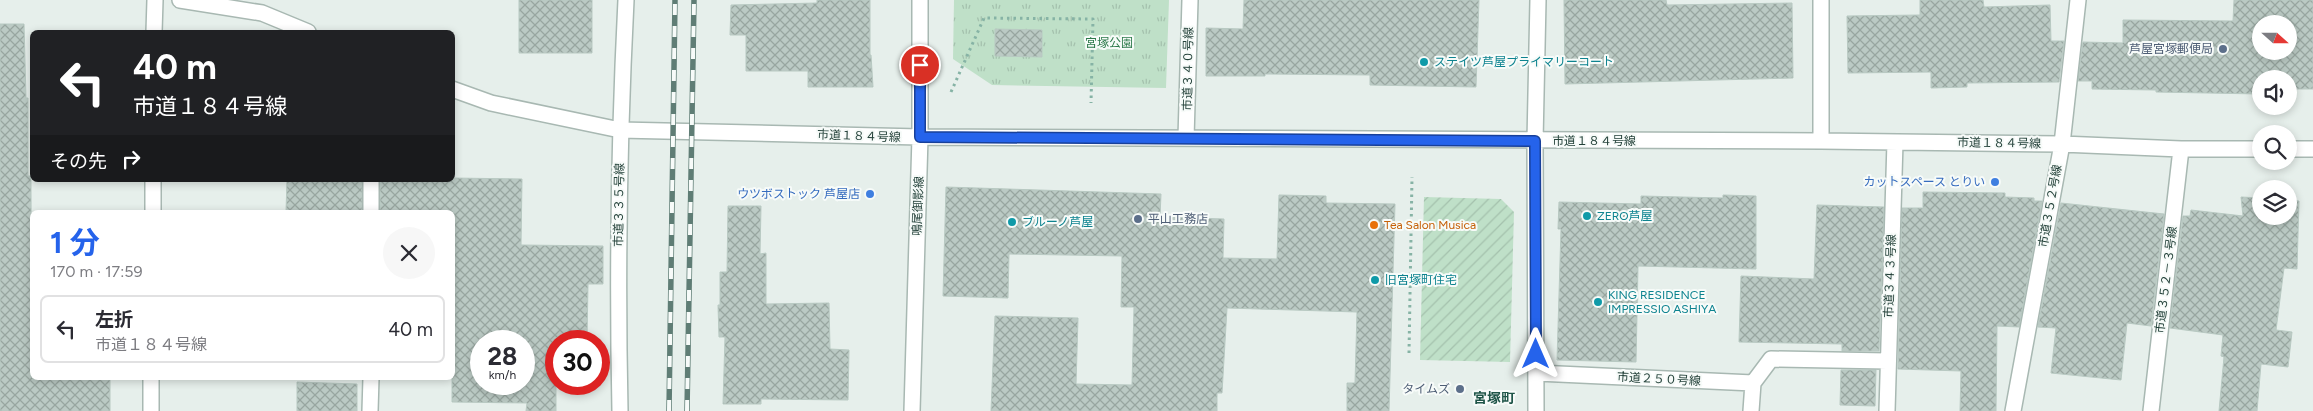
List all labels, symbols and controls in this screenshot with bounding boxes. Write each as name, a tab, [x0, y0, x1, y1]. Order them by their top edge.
north arrow	[2252, 15, 2298, 60]
map controls	[2252, 15, 2297, 225]
street label: 市道３４０号線	[1180, 27, 1196, 111]
park label: 宮塚公園	[1085, 36, 1133, 50]
place label: 芦屋宮塚郵便局	[2129, 42, 2213, 56]
marker: 芦屋宮塚郵便局	[2217, 43, 2229, 55]
pin	[899, 44, 941, 86]
text: 40 m	[133, 46, 217, 88]
icon: left	[50, 50, 115, 115]
icon: arrive	[906, 51, 934, 79]
place label: ステイツ芦屋プライマリーコート	[1434, 55, 1614, 69]
marker: ステイツ芦屋プライマリーコート	[1418, 56, 1430, 68]
button: sound	[2252, 70, 2297, 115]
text: 市道１８４号線	[133, 93, 287, 120]
button: search	[2252, 125, 2297, 170]
street label: 市道１８４号線	[817, 128, 901, 144]
street label: 市道１８４号線	[1552, 134, 1636, 148]
street label: 市道１８４号線	[1957, 135, 2041, 151]
icon: right	[117, 145, 145, 173]
text: その先	[50, 150, 107, 173]
street label: 市道３３５号線	[611, 163, 627, 247]
street label: 市道３５２号線	[2036, 163, 2064, 249]
place label: カットスペース とりい	[1863, 175, 1985, 189]
street label: 鳴尾御影線	[910, 176, 926, 236]
marker: カットスペース とりい	[1989, 176, 2001, 188]
button: layers	[2252, 180, 2297, 225]
place label: ウツボストック 芦屋店	[737, 187, 860, 201]
marker: ウツボストック 芦屋店	[864, 188, 876, 200]
place label: ZERO芦屋	[1597, 209, 1653, 223]
marker: ZERO芦屋	[1581, 210, 1593, 222]
place label: 平山工務店	[1148, 212, 1208, 226]
marker: 平山工務店	[1132, 213, 1144, 225]
place label: ブルーノ芦屋	[1022, 215, 1093, 229]
marker: ブルーノ芦屋	[1006, 216, 1018, 228]
place label: Tea Salon Musica	[1384, 218, 1476, 232]
marker: Tea Salon Musica	[1368, 219, 1380, 231]
text: 1 分	[50, 224, 100, 261]
street label: 市道３５２－３号線	[2152, 226, 2180, 334]
button: close	[383, 227, 435, 279]
street label: 市道３４３号線	[1882, 234, 1898, 318]
text: 170 m · 17:59	[50, 262, 143, 281]
place label: 旧宮塚町住宅	[1385, 273, 1457, 287]
marker: 旧宮塚町住宅	[1369, 274, 1381, 286]
place label: KING RESIDENCE IMPRESSIO ASHIYA	[1608, 288, 1716, 316]
marker: KING RESIDENCE IMPRESSIO ASHIYA	[1592, 296, 1604, 308]
text: 左折	[95, 308, 133, 331]
icon: left	[52, 315, 80, 343]
text: 40 m	[388, 318, 433, 341]
position arrow	[1509, 327, 1561, 379]
speed limit sign: 30	[545, 330, 610, 395]
text: 市道１８４号線	[95, 335, 207, 354]
text: 28	[488, 341, 517, 371]
text: km/h	[489, 368, 516, 382]
street label: 市道２５０号線	[1617, 370, 1701, 388]
place label: タイムズ	[1402, 382, 1450, 396]
marker: タイムズ	[1454, 383, 1466, 395]
district label: 宮塚町	[1473, 390, 1515, 407]

